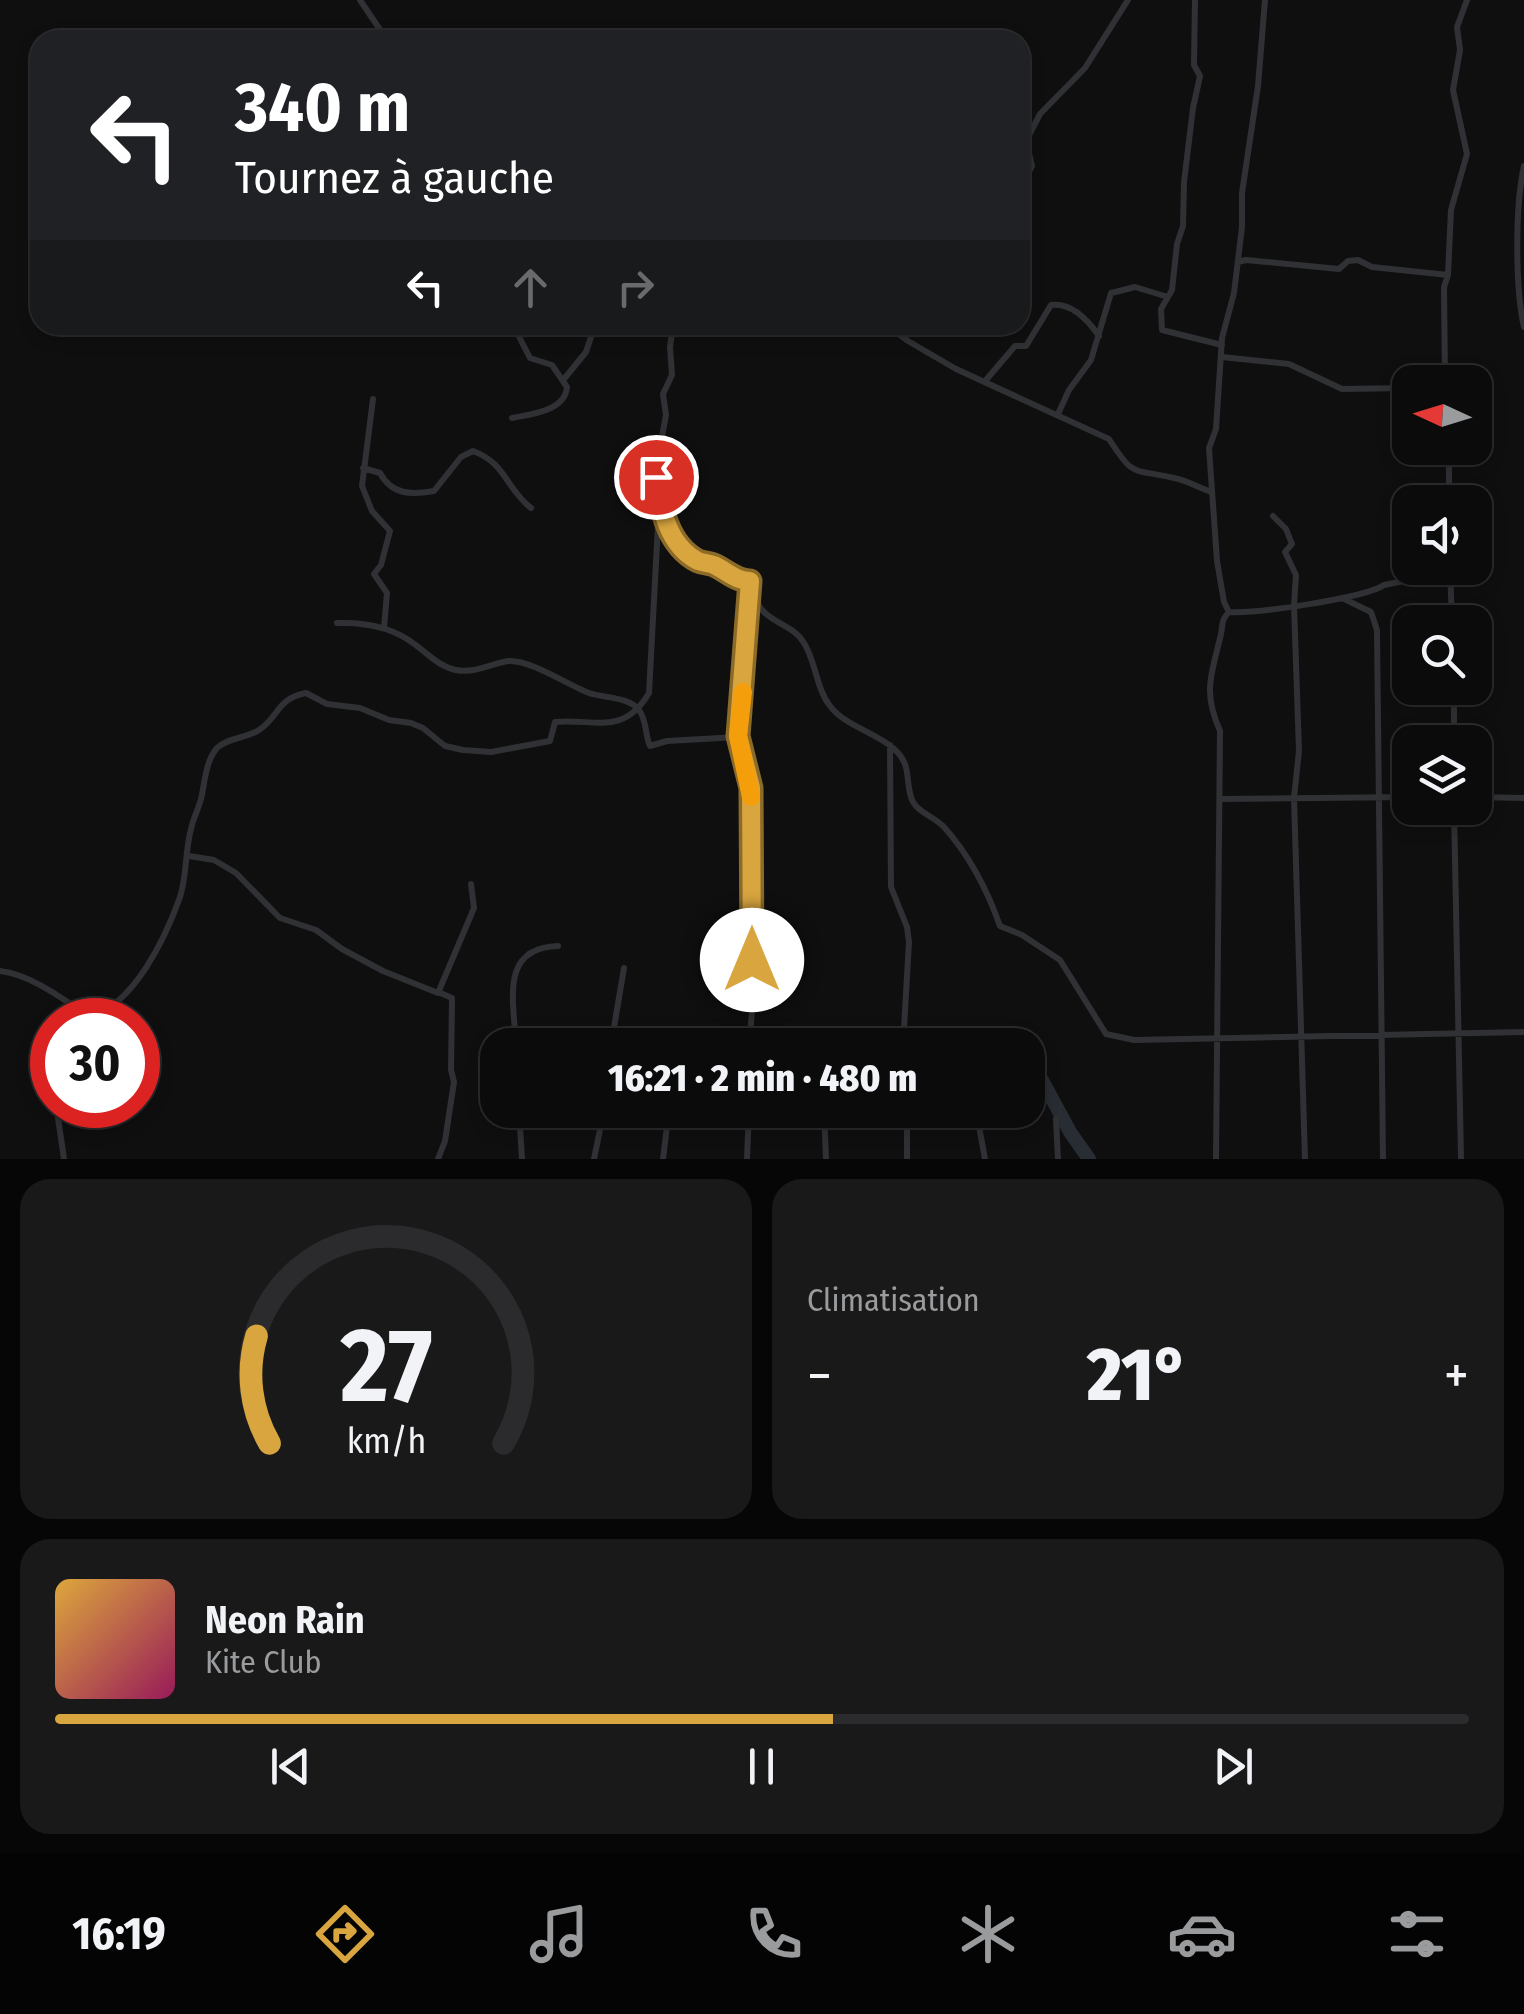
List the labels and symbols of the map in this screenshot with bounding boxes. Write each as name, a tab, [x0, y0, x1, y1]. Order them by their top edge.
north arrow	[1392, 365, 1492, 465]
pin	[614, 435, 699, 520]
position arrow	[700, 908, 804, 1012]
speed limit sign: 30	[30, 998, 160, 1128]

